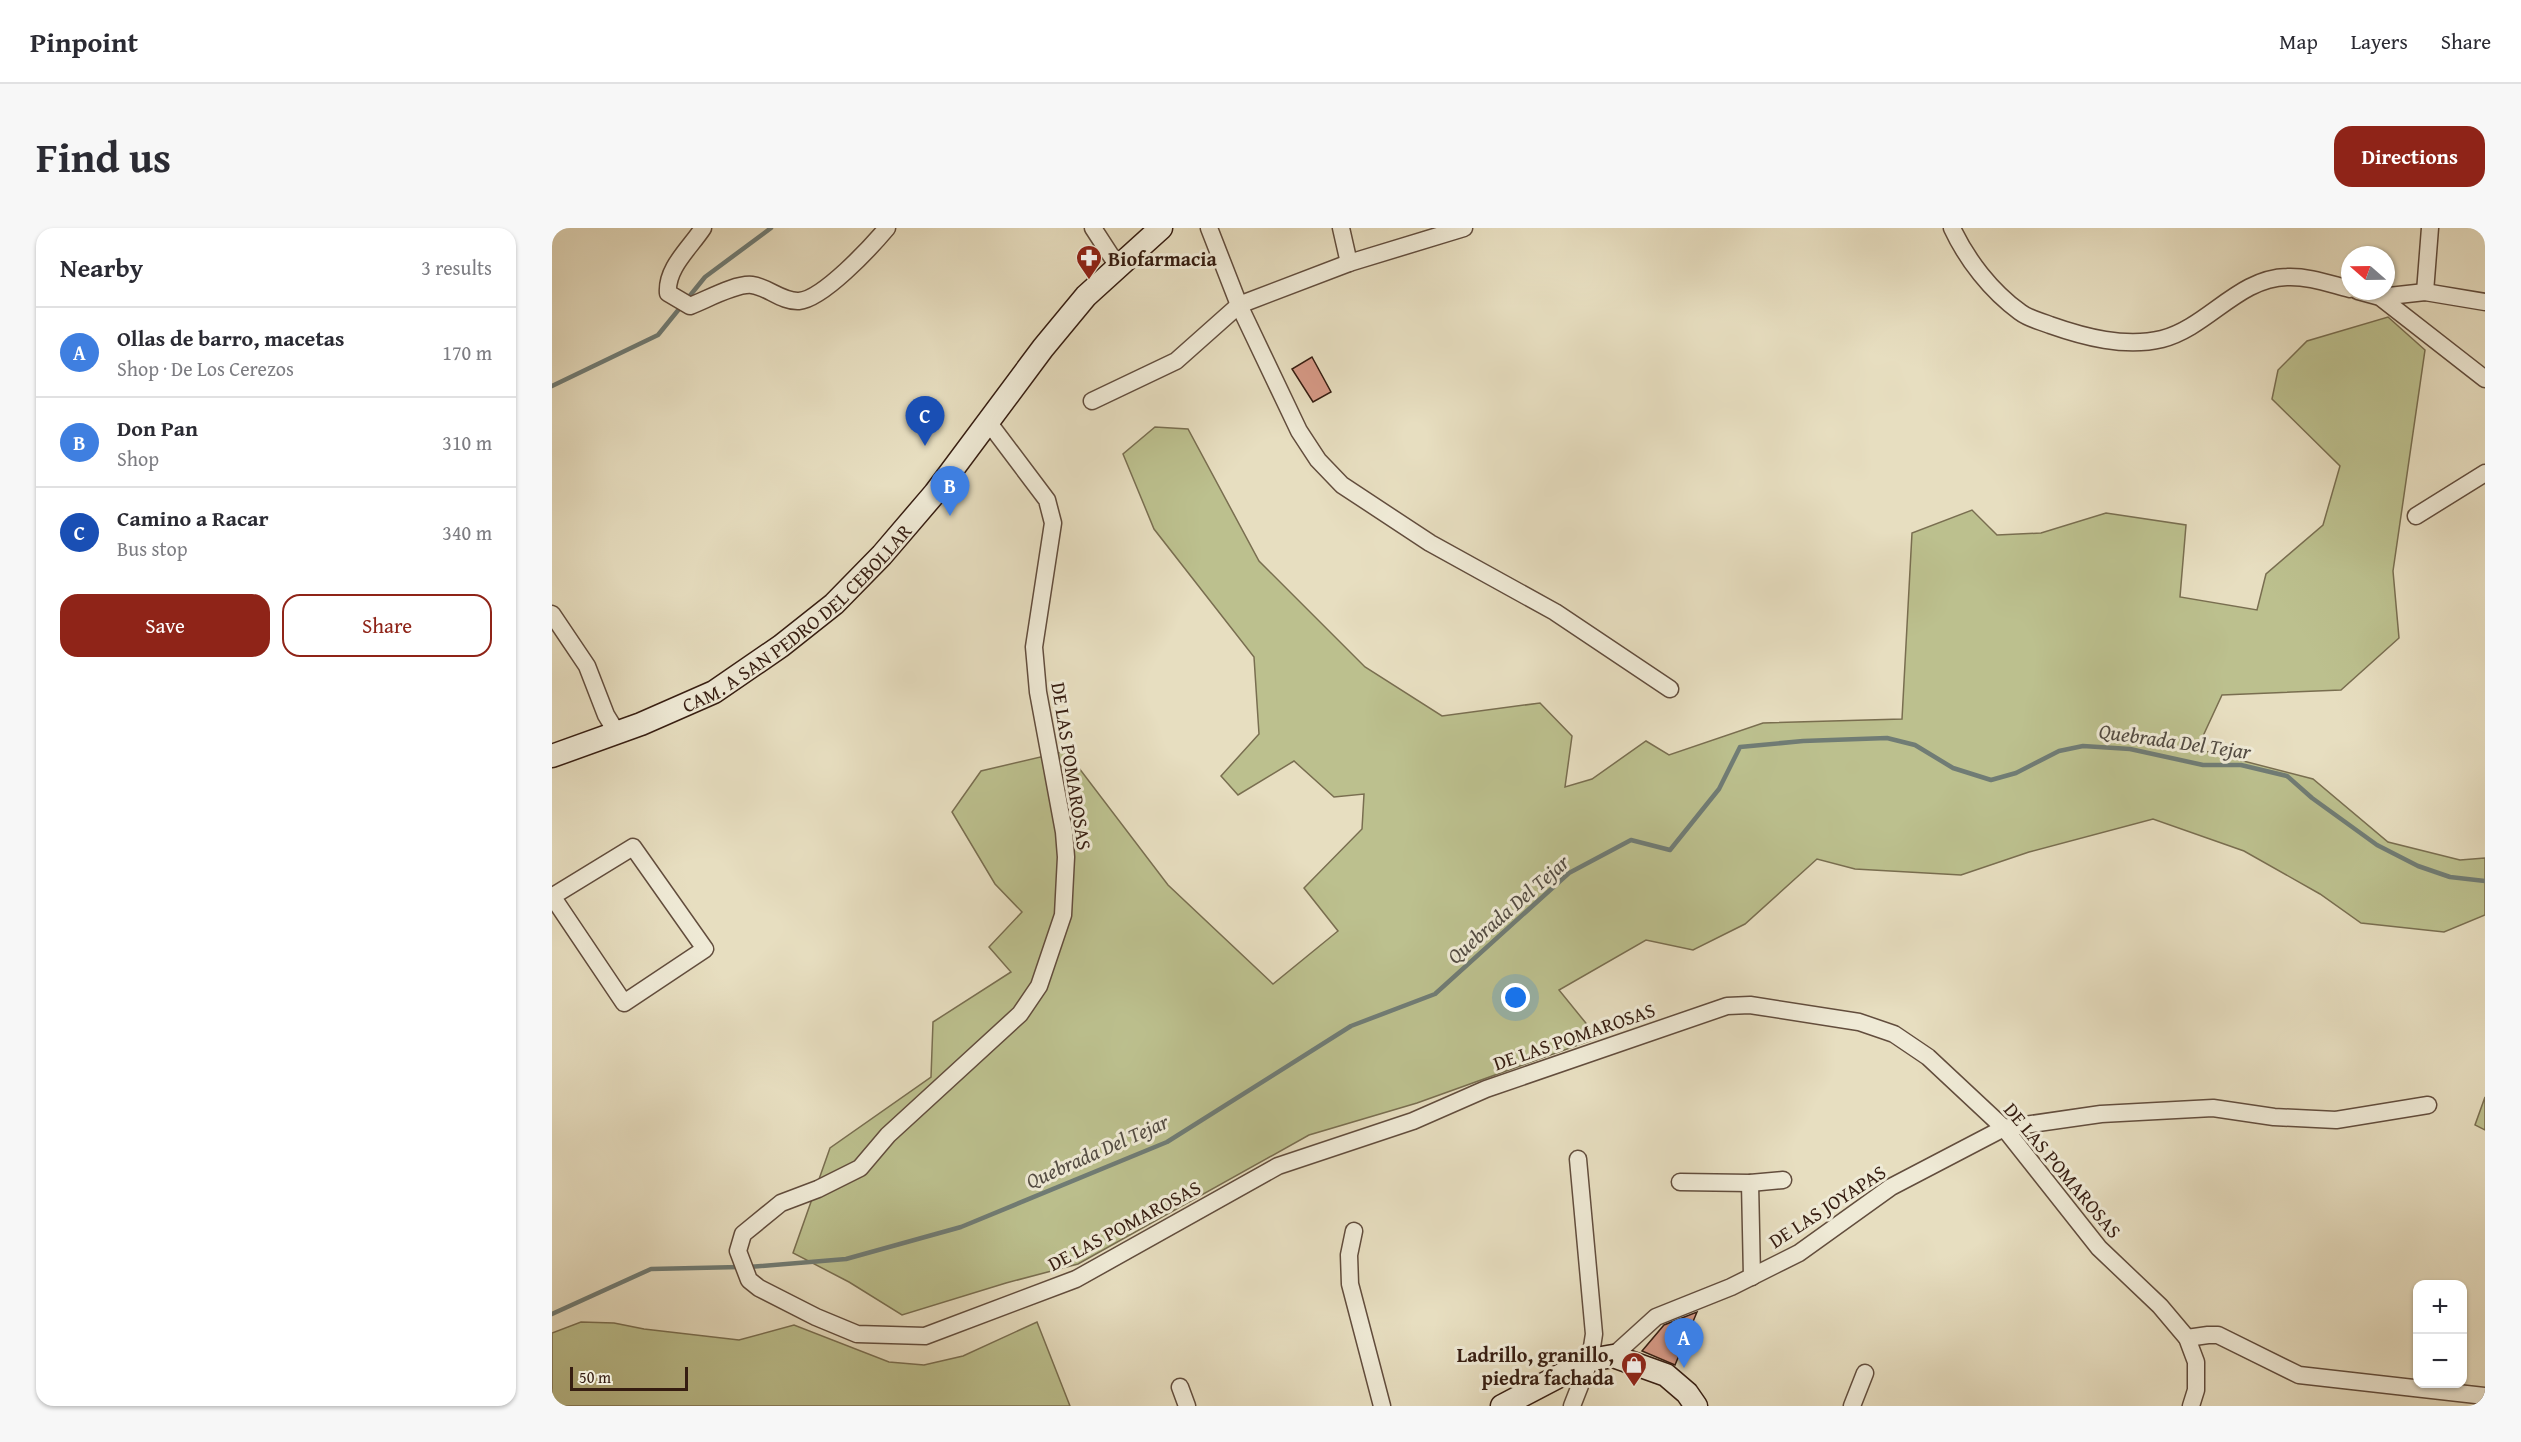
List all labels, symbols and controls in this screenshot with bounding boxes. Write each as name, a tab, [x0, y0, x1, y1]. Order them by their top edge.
text: Pinpoint	[30, 21, 138, 62]
text: Map	[2279, 26, 2318, 57]
text: Layers	[2351, 26, 2408, 57]
text: Share	[2441, 26, 2491, 57]
text: Find us	[36, 126, 171, 187]
button: Directions	[2334, 126, 2485, 187]
pharmacy icon: Biofarmacia	[1074, 243, 1104, 281]
place label: Biofarmacia	[1108, 244, 1217, 273]
north arrow	[2341, 246, 2395, 300]
text: Nearby	[60, 248, 143, 287]
text: 3 results	[421, 253, 492, 282]
text: Ollas de barro, macetas	[117, 322, 344, 354]
text: A	[73, 338, 86, 367]
text: 170 m	[442, 338, 492, 367]
text: Shop · De Los Cerezos	[117, 354, 294, 383]
pin: C	[906, 396, 944, 446]
text: Don Pan	[117, 412, 198, 444]
text: B	[73, 428, 86, 457]
text: 310 m	[442, 428, 492, 457]
text: Shop	[117, 444, 159, 473]
pin: B	[930, 466, 970, 516]
text: Camino a Racar	[117, 502, 269, 534]
street label: CAM. A SAN PEDRO DEL CEBOLLAR	[677, 516, 918, 719]
text: C	[74, 518, 85, 547]
text: 340 m	[442, 518, 492, 547]
text: Bus stop	[117, 534, 188, 563]
button: Save	[60, 594, 270, 657]
button: Share	[282, 594, 492, 657]
street label: DE LAS POMAROSAS	[1044, 680, 1100, 852]
water label: Quebrada Del Tejar	[2097, 715, 2254, 767]
water label: Quebrada Del Tejar	[1440, 846, 1577, 971]
your location	[1501, 983, 1530, 1012]
street label: DE LAS POMAROSAS	[1489, 995, 1659, 1077]
street label: DE LAS POMAROSAS	[1997, 1096, 2129, 1244]
water label: Quebrada Del Tejar	[1021, 1105, 1174, 1196]
street label: DE LAS JOYAPAS	[1763, 1157, 1891, 1255]
street label: DE LAS POMAROSAS	[1042, 1172, 1206, 1278]
map controls	[2413, 1280, 2467, 1388]
button: +	[2413, 1280, 2467, 1334]
pin: A	[1664, 1318, 1704, 1368]
button: −	[2413, 1334, 2467, 1388]
place label: Ladrillo, granillo, piedra fachada	[1457, 1340, 1615, 1392]
shop icon: Ladrillo, granillo, piedra fachada	[1619, 1350, 1649, 1388]
scale bar	[570, 1364, 688, 1392]
text: 50 m	[579, 1365, 611, 1389]

